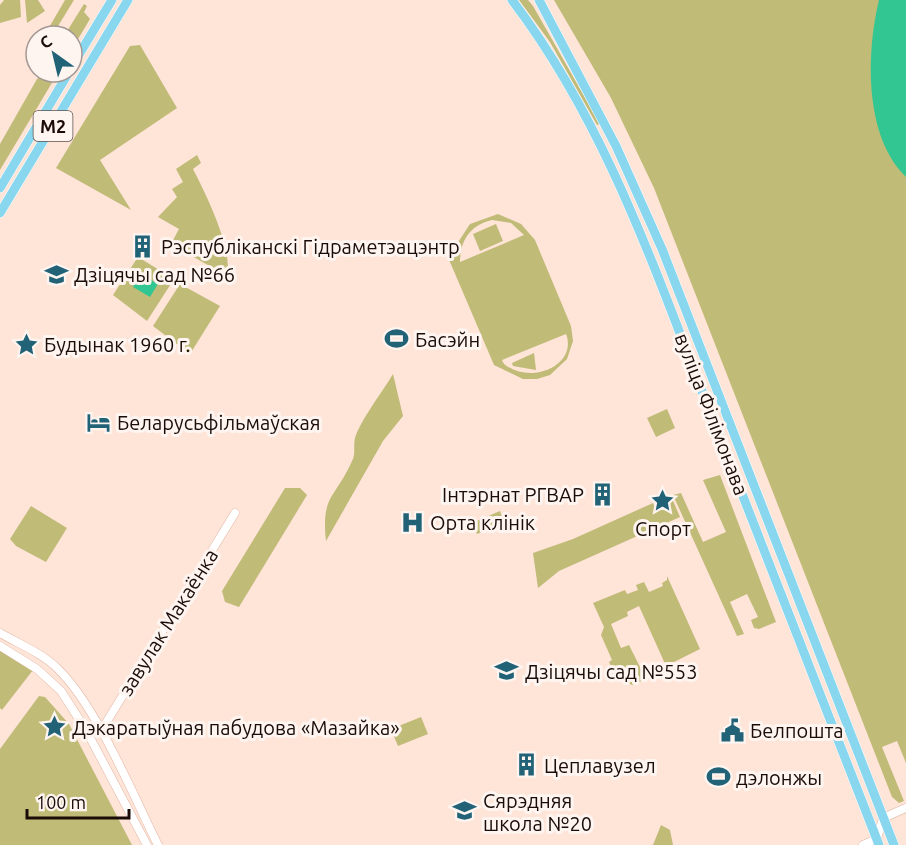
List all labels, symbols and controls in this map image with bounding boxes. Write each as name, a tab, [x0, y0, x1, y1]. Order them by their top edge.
north arrow	[24, 24, 84, 84]
text: С	[36, 31, 55, 52]
road number: М2	[34, 111, 72, 141]
building icon: Рэспубліканскі Гідраметэацэнтр	[130, 233, 156, 259]
place label: Рэспубліканскі Гідраметэацэнтр	[161, 235, 460, 258]
school or university icon: Дзіцячы сад №66	[43, 261, 69, 287]
place label: Дзіцячы сад №66	[74, 263, 235, 286]
sports icon: Басэйн	[384, 326, 410, 352]
place label: Басэйн	[415, 328, 480, 351]
street label: вуліца Філімонава	[671, 330, 753, 498]
place icon: Будынак 1960 г.	[13, 331, 39, 357]
place label: Будынак 1960 г.	[44, 333, 190, 356]
hotel icon: Беларусьфільмаўская	[86, 409, 112, 435]
place label: Беларусьфільмаўская	[117, 411, 321, 434]
building icon: Інтэрнат РГВАР	[589, 481, 615, 507]
place label: Інтэрнат РГВАР	[442, 483, 584, 506]
place icon: Спорт	[650, 487, 676, 513]
hospital icon: Орта клінік	[399, 509, 425, 535]
place label: Орта клінік	[430, 511, 535, 534]
place label: Спорт	[635, 517, 691, 540]
street label: завулак Макаёнка	[114, 544, 222, 700]
school or university icon: Дзіцячы сад №553	[494, 658, 520, 684]
place label: Дзіцячы сад №553	[525, 660, 697, 683]
place icon: Дэкаратыўная пабудова «Мазайка»	[41, 714, 67, 740]
place label: Дэкаратыўная пабудова «Мазайка»	[72, 716, 400, 739]
public building icon: Белпошта	[719, 717, 745, 743]
place label: Белпошта	[750, 719, 844, 742]
building icon: Цеплавузел	[513, 752, 539, 778]
place label: Цеплавузел	[544, 754, 656, 777]
sports icon: дэлонжы	[705, 764, 731, 790]
place label: дэлонжы	[736, 766, 822, 789]
scale bar	[27, 782, 129, 820]
place label: Сярэдняя школа №20	[483, 789, 592, 835]
text: 100 m	[36, 792, 86, 812]
school or university icon: Сярэдняя школа №20	[452, 798, 478, 824]

